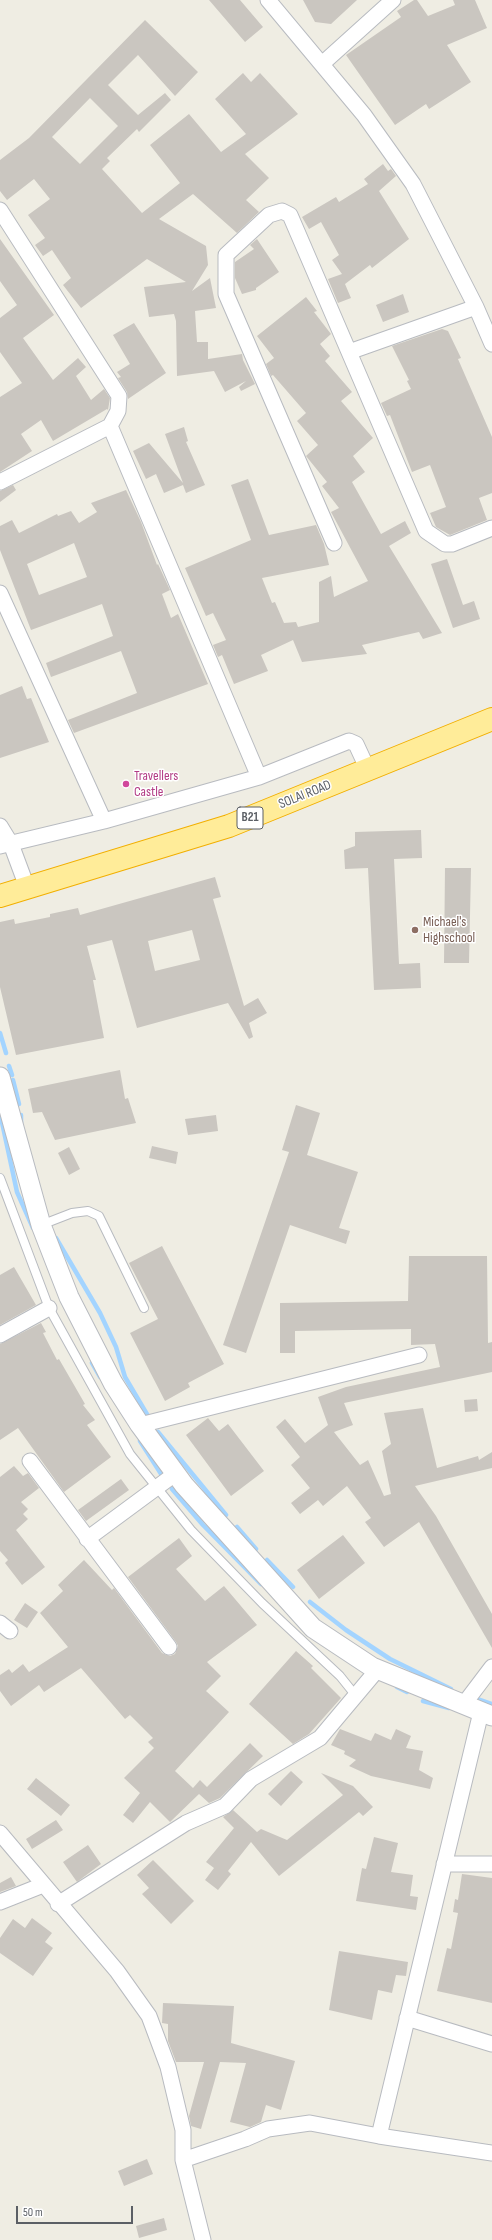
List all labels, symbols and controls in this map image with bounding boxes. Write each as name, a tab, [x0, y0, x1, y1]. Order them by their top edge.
place label: Travellers Castle	[134, 768, 178, 800]
street label: SOLAI ROAD	[276, 777, 334, 813]
marker: Travellers Castle	[121, 779, 131, 789]
road number: B21	[237, 807, 263, 829]
place label: Michael's Highschool	[423, 914, 475, 946]
marker: Michael's Highschool	[410, 925, 420, 935]
scale bar	[18, 2198, 135, 2224]
text: 50 m	[23, 2205, 43, 2220]

